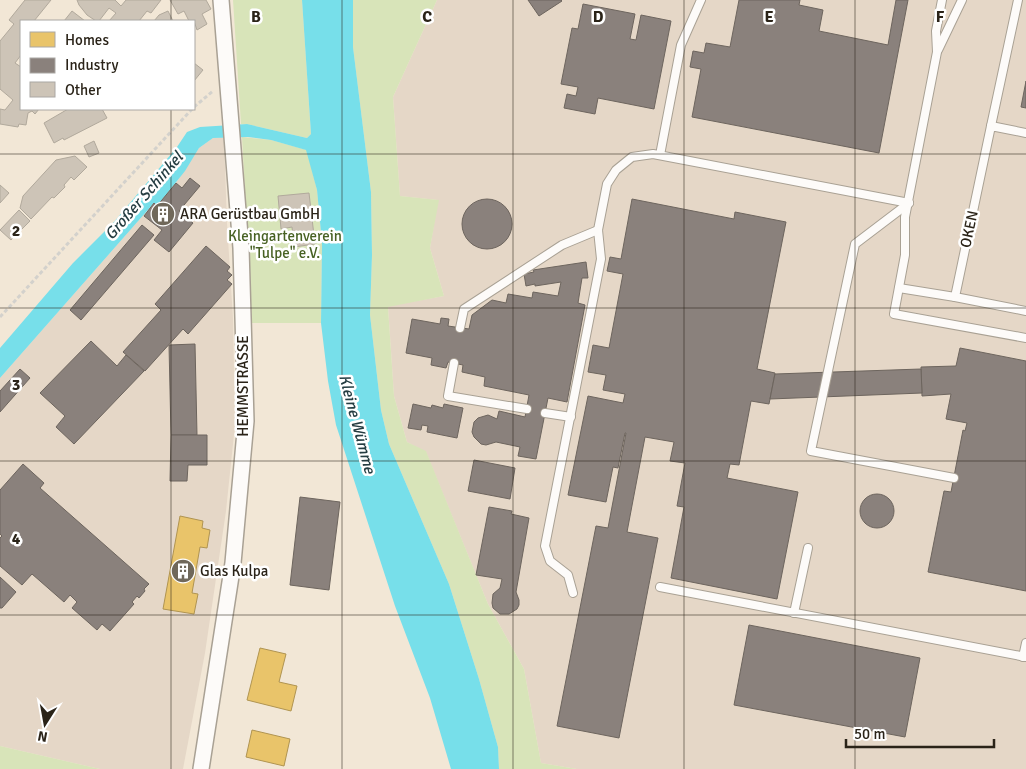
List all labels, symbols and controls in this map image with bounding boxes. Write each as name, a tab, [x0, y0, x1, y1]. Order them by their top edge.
text: B	[251, 7, 261, 27]
text: C	[422, 7, 432, 27]
text: D	[593, 7, 604, 27]
text: E	[764, 7, 774, 27]
text: F	[936, 7, 945, 27]
legend	[20, 20, 195, 110]
text: Homes	[65, 31, 109, 49]
text: Industry	[65, 56, 118, 74]
text: Other	[65, 81, 102, 99]
water label: Großer Schinkel	[100, 147, 189, 244]
building icon: ARA Gerüstbau GmbH	[150, 201, 176, 227]
place label: ARA Gerüstbau GmbH	[180, 205, 320, 223]
street label: OKEN	[956, 209, 982, 249]
text: 2	[12, 221, 20, 241]
park label: Kleingartenverein "Tulpe" e.V.	[228, 227, 342, 262]
street label: HEMMSTRASSE	[234, 335, 252, 437]
water label: Kleine Wümme	[334, 372, 380, 477]
text: 3	[12, 375, 20, 395]
text: 4	[12, 529, 21, 549]
building icon: Glas Kulpa	[170, 558, 196, 584]
place label: Glas Kulpa	[200, 562, 268, 580]
north arrow	[20, 699, 70, 749]
scale bar	[846, 716, 994, 748]
text: 50 m	[854, 725, 885, 743]
text: N	[36, 727, 49, 746]

